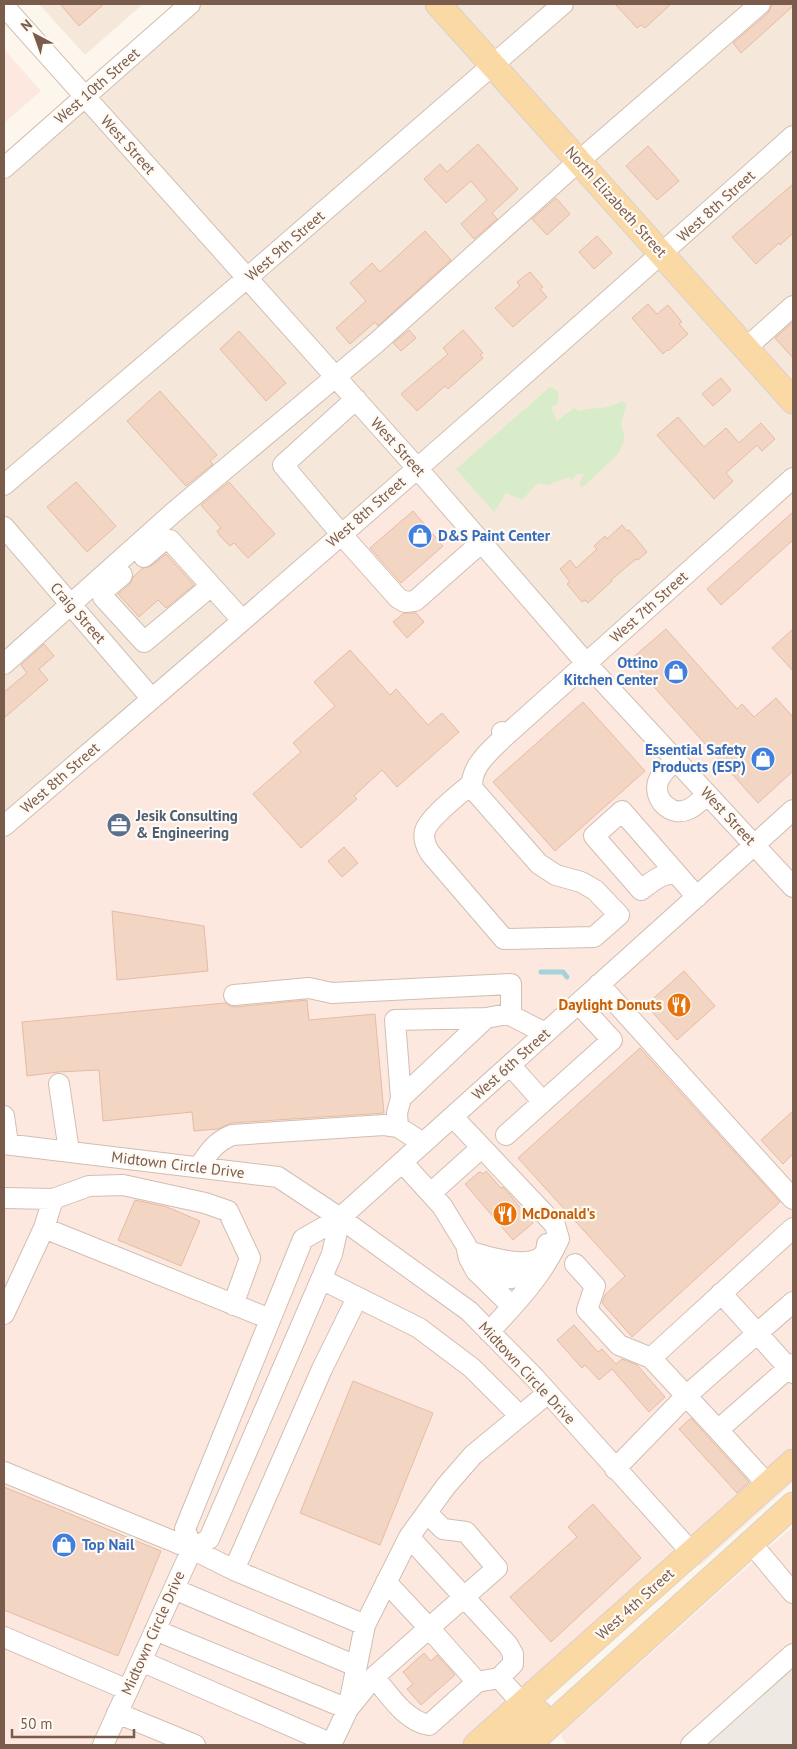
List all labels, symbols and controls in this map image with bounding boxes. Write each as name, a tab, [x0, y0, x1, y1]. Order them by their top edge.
north arrow	[10, 10, 60, 60]
text: N	[17, 15, 36, 35]
street label: West 10th Street	[50, 43, 143, 128]
street label: West Street	[97, 111, 160, 178]
street label: North Elizabeth Street	[562, 142, 671, 261]
street label: West 8th Street	[673, 166, 759, 246]
street label: West 9th Street	[241, 206, 328, 285]
street label: West Street	[367, 413, 430, 480]
street label: West 8th Street	[322, 472, 409, 551]
shop icon: D&S Paint Center	[407, 523, 433, 549]
place label: D&S Paint Center	[438, 526, 551, 545]
street label: West 7th Street	[606, 567, 692, 647]
street label: Craig Street	[47, 578, 110, 647]
place label: Ottino Kitchen Center	[564, 653, 659, 689]
shop icon: Ottino Kitchen Center	[663, 659, 689, 685]
street label: West 8th Street	[16, 738, 103, 817]
place label: Essential Safety Products (ESP)	[645, 740, 747, 776]
shop icon: Essential Safety Products (ESP)	[750, 746, 776, 772]
street label: West Street	[696, 782, 760, 849]
place label: Jesik Consulting & Engineering	[135, 806, 238, 842]
office icon: Jesik Consulting & Engineering	[106, 812, 132, 838]
restaurant icon: Daylight Donuts	[666, 992, 692, 1018]
place label: Daylight Donuts	[558, 995, 662, 1014]
street label: West 6th Street	[468, 1024, 554, 1104]
street label: Midtown Circle Drive	[110, 1147, 246, 1182]
restaurant icon: McDonald's	[492, 1201, 518, 1227]
place label: McDonald's	[522, 1204, 595, 1223]
street label: Midtown Circle Drive	[475, 1317, 580, 1428]
shop icon: Top Nail	[51, 1532, 77, 1558]
place label: Top Nail	[82, 1535, 135, 1554]
street label: West 4th Street	[592, 1564, 678, 1644]
street label: Midtown Circle Drive	[117, 1568, 188, 1698]
scale bar	[12, 1706, 135, 1738]
text: 50 m	[20, 1714, 53, 1733]

